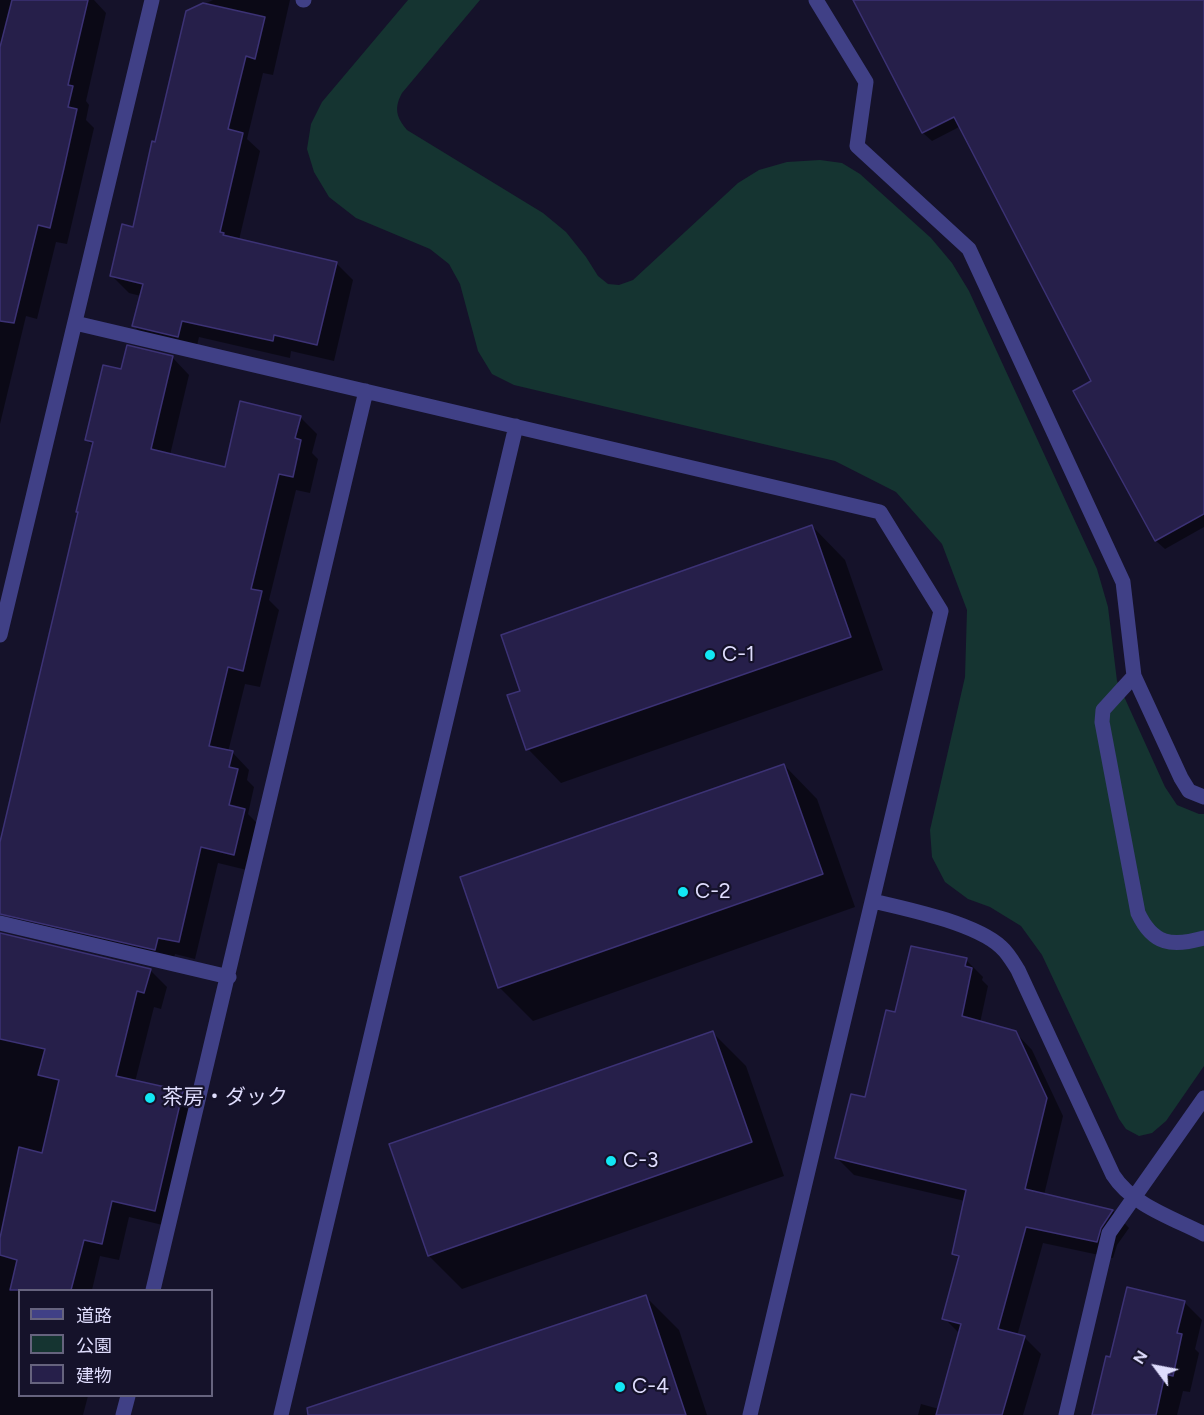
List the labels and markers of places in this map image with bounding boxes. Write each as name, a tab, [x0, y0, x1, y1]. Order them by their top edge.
place label: C-1	[722, 642, 755, 668]
marker: C-1	[703, 648, 717, 662]
place label: C-2	[695, 879, 731, 905]
marker: C-2	[676, 885, 690, 899]
place label: 茶房・ダック	[162, 1085, 288, 1111]
marker: 茶房・ダック	[143, 1091, 157, 1105]
place label: C-3	[623, 1148, 658, 1174]
marker: C-3	[604, 1154, 618, 1168]
place label: C-4	[632, 1374, 669, 1400]
marker: C-4	[613, 1380, 627, 1394]

